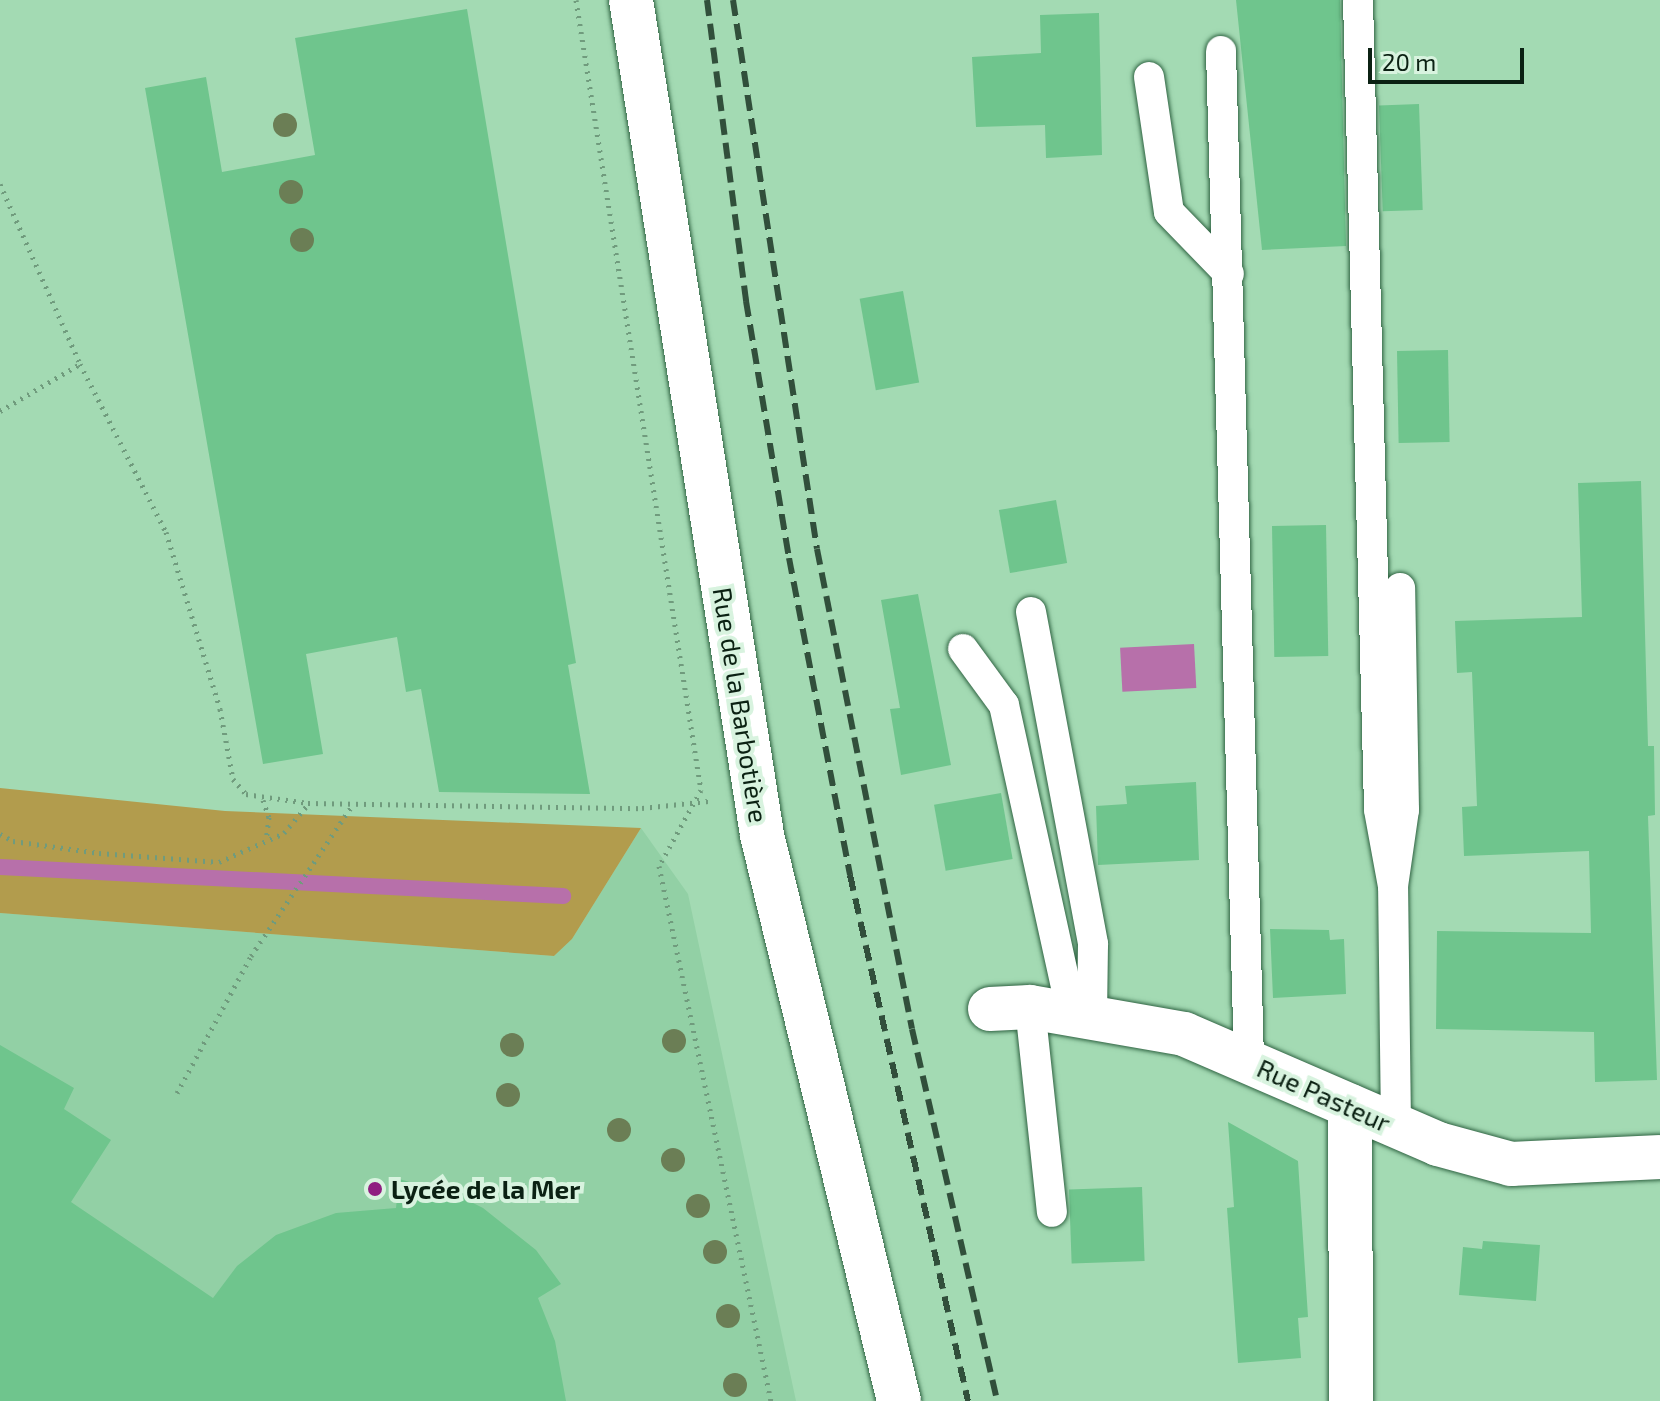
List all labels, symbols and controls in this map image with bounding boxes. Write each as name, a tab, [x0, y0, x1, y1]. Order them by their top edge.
scale bar	[1372, 32, 1528, 82]
text: 20 m	[1382, 47, 1436, 76]
street label: Rue de la Barbotière	[707, 585, 775, 825]
street label: Rue Pasteur	[1253, 1052, 1395, 1138]
place label: Lycée de la Mer	[391, 1173, 580, 1205]
marker: Lycée de la Mer	[366, 1180, 384, 1198]

